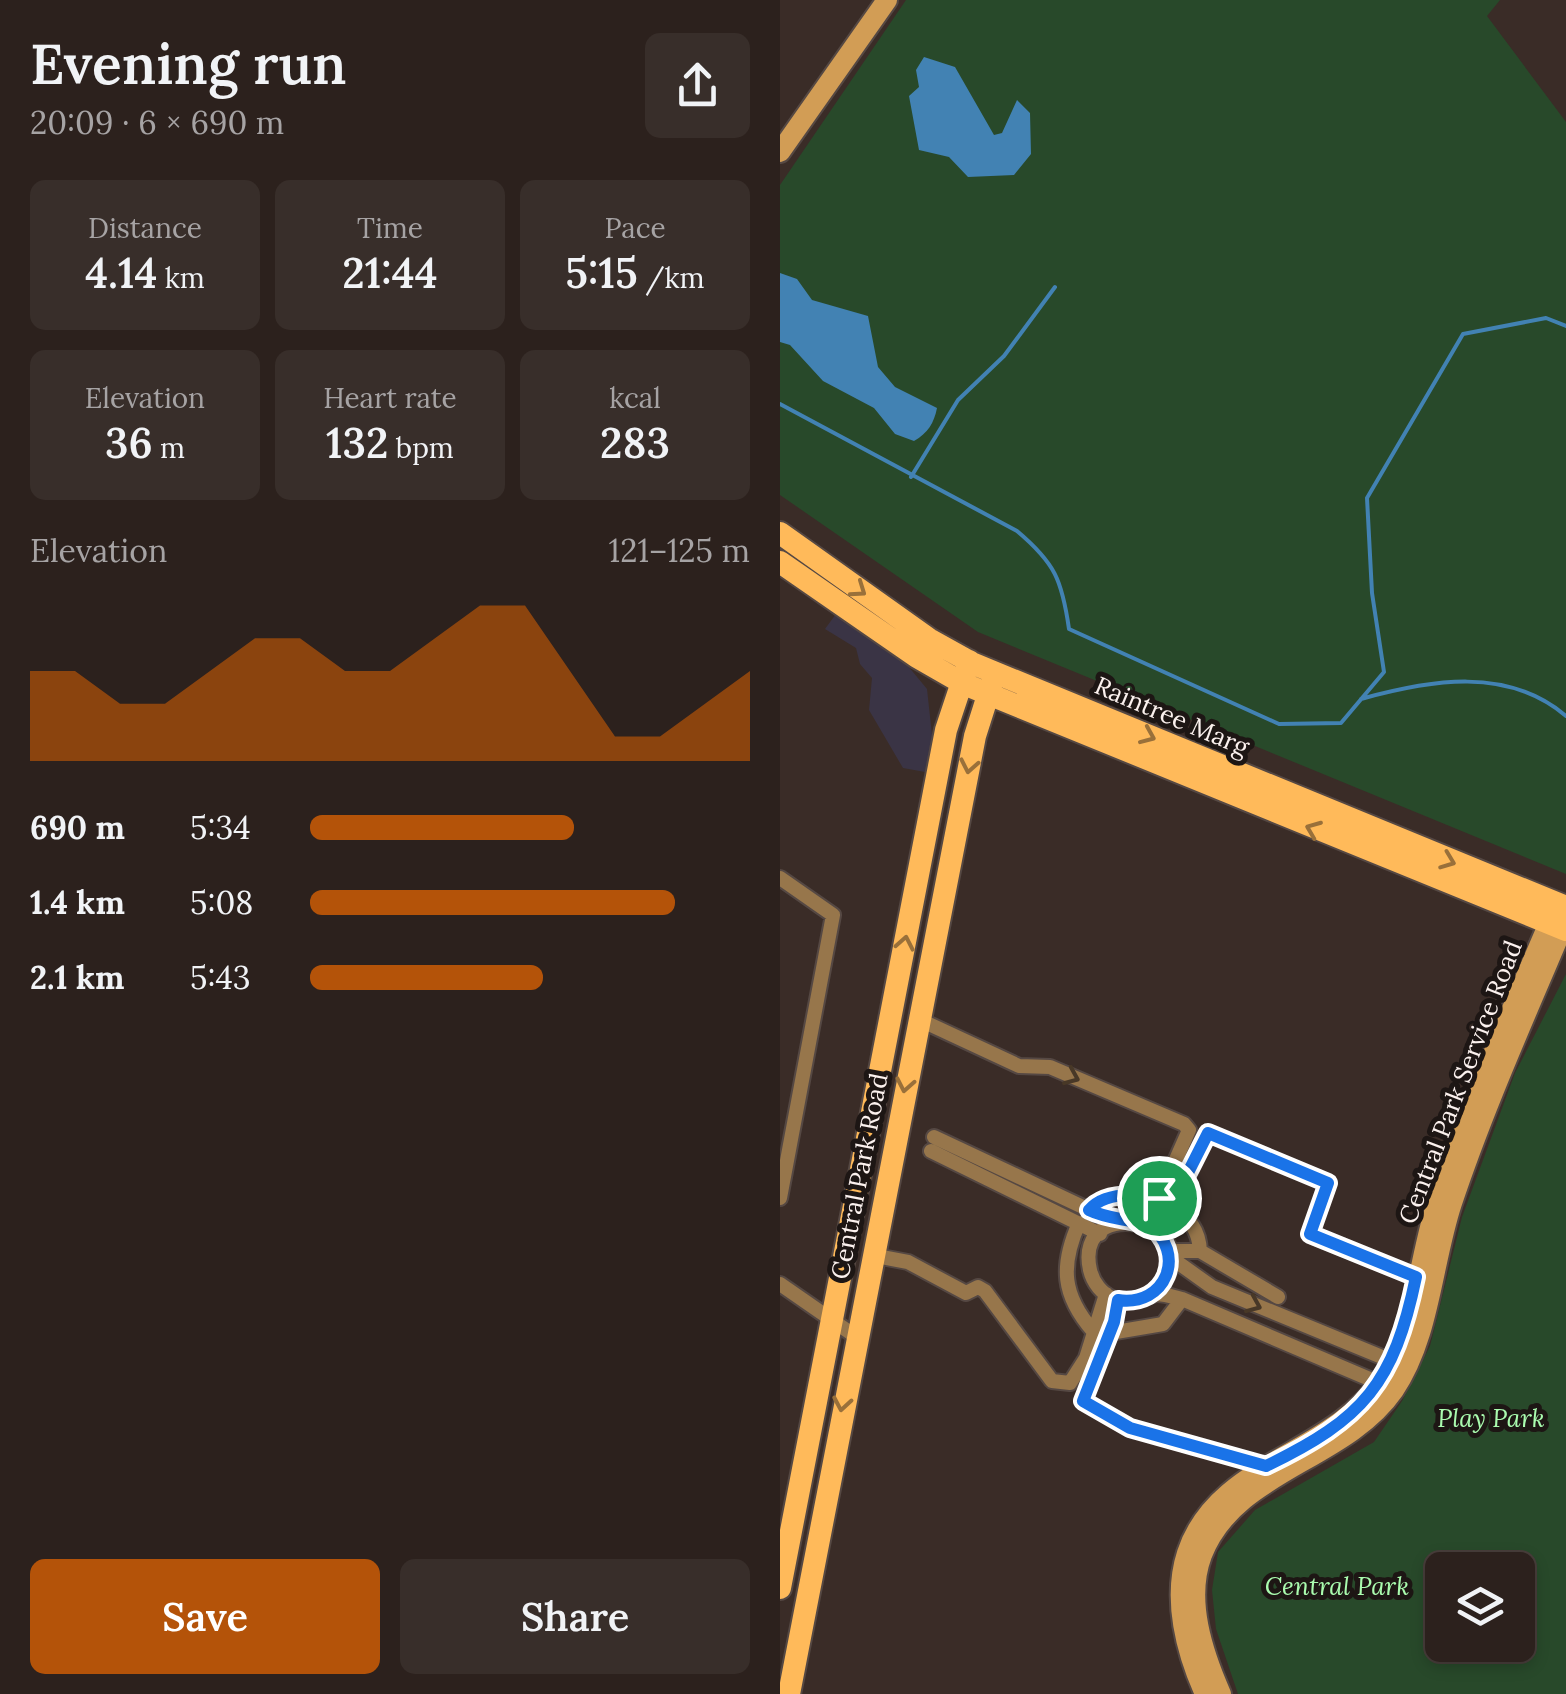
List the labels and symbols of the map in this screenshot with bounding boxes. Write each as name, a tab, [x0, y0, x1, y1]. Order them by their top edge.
one-way arrow	[848, 577, 867, 596]
street label: Raintree Marg	[1090, 669, 1255, 763]
one-way arrow	[1138, 724, 1156, 744]
one-way arrow	[959, 758, 980, 775]
one-way arrow	[1305, 821, 1323, 841]
one-way arrow	[1438, 849, 1456, 869]
one-way arrow	[894, 935, 915, 952]
street label: Central Park Service Road	[1391, 936, 1529, 1228]
one-way arrow	[1062, 1065, 1080, 1085]
street label: Central Park Road	[823, 1070, 895, 1282]
one-way arrow	[896, 1076, 917, 1093]
pin	[1117, 1156, 1202, 1241]
one-way arrow	[1244, 1293, 1262, 1313]
one-way arrow	[833, 1395, 854, 1412]
park label: Play Park	[1437, 1402, 1545, 1434]
park label: Central Park	[1265, 1570, 1409, 1602]

